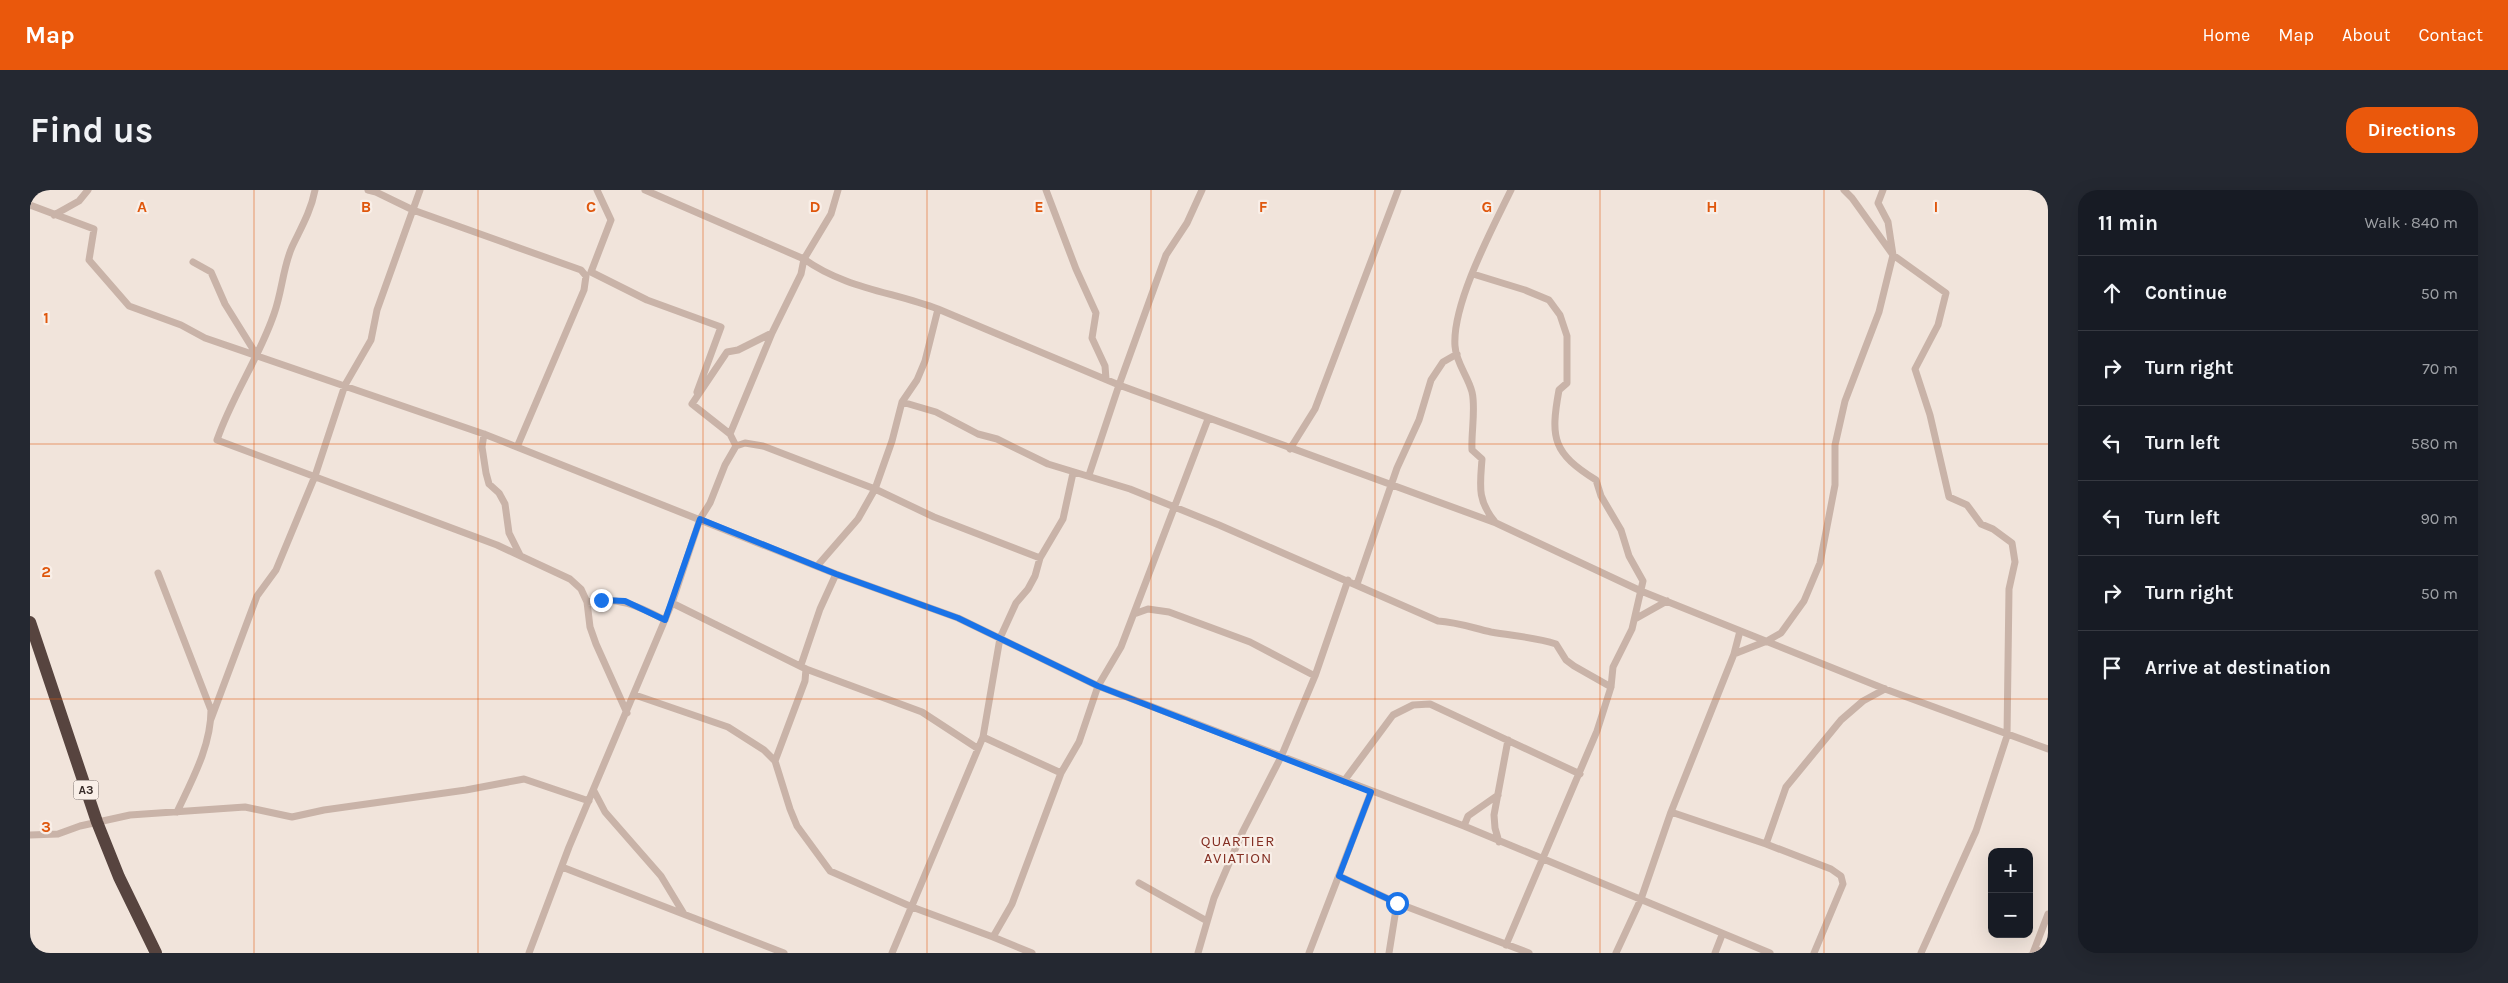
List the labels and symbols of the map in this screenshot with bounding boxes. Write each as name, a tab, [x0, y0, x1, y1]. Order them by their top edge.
text: A	[137, 197, 147, 216]
text: B	[361, 197, 371, 216]
text: C	[586, 197, 596, 216]
text: D	[810, 197, 821, 216]
text: E	[1034, 197, 1044, 216]
text: F	[1259, 197, 1268, 216]
text: G	[1482, 197, 1492, 216]
text: H	[1706, 197, 1718, 216]
text: I	[1934, 197, 1938, 216]
text: 1	[43, 308, 49, 327]
text: 2	[41, 562, 51, 581]
route end	[590, 589, 613, 612]
road number: A3	[74, 780, 98, 800]
text: 3	[41, 817, 51, 836]
district label: QUARTIER AVIATION	[1201, 832, 1275, 867]
route start	[1386, 892, 1409, 915]

